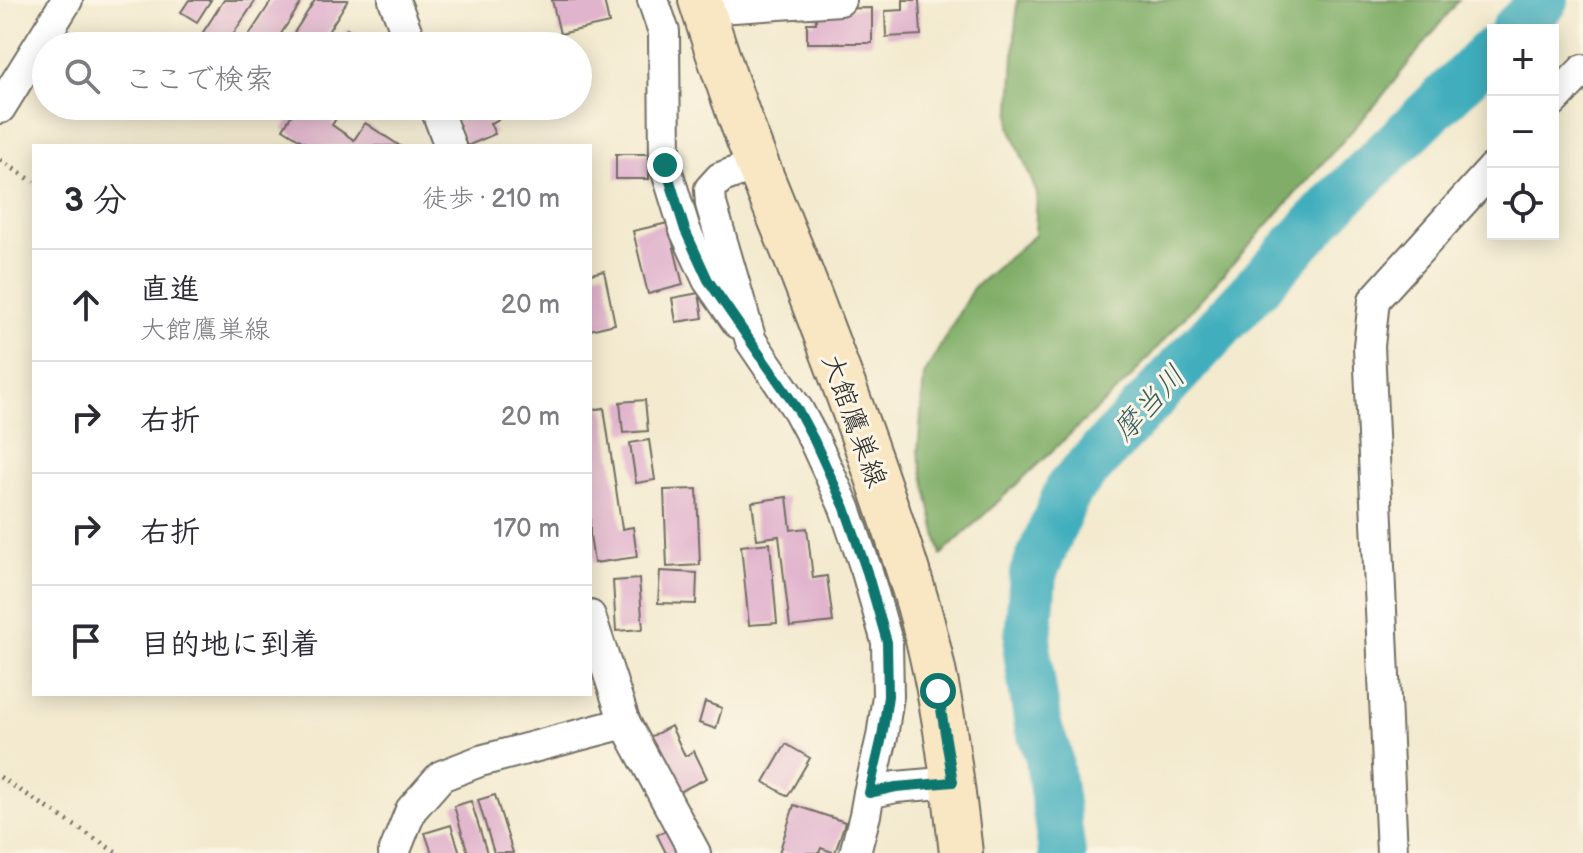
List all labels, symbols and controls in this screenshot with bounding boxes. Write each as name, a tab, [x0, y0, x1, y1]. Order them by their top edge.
map controls	[1487, 24, 1559, 240]
button: +	[1487, 24, 1559, 96]
search box	[32, 32, 592, 120]
icon: search	[60, 54, 104, 98]
text: ここで検索	[124, 62, 274, 98]
button: −	[1487, 96, 1559, 168]
route end	[647, 147, 683, 183]
button: locate	[1487, 168, 1559, 240]
text: 3 分	[64, 180, 127, 221]
text: 徒歩 · 210 m	[422, 184, 560, 215]
text: 直進	[140, 272, 200, 308]
icon: ahead	[64, 283, 108, 327]
text: 20 m	[501, 290, 560, 321]
text: 大館鷹巣線	[140, 315, 270, 346]
street label: 大館鷹巣線	[814, 349, 893, 492]
water label: 摩当川	[1106, 358, 1194, 449]
icon: right	[64, 395, 108, 439]
text: 20 m	[501, 402, 560, 433]
text: 右折	[140, 403, 200, 439]
icon: right	[64, 507, 108, 551]
text: 170 m	[493, 514, 560, 545]
text: 右折	[140, 515, 200, 551]
icon: arrive	[64, 619, 108, 663]
text: 目的地に到着	[140, 627, 320, 663]
route start	[920, 673, 956, 709]

